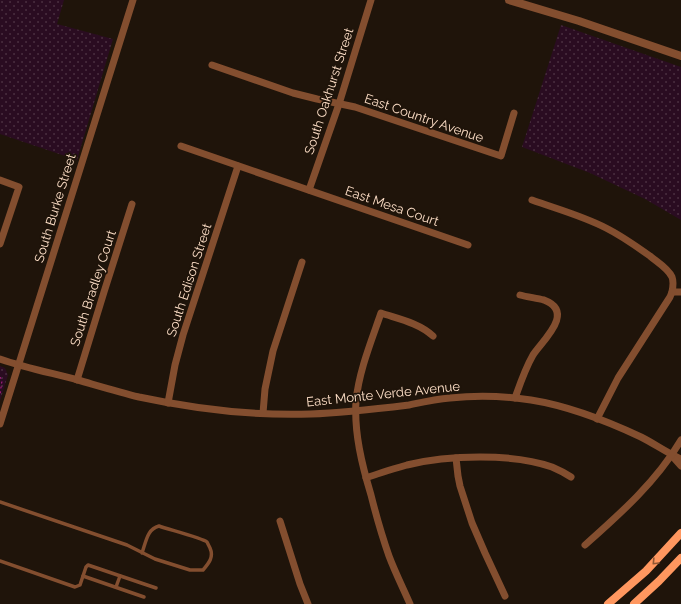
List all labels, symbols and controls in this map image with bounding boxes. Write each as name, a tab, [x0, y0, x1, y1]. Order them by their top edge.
street label: South Oakhurst Street	[301, 25, 357, 156]
street label: East Country Avenue	[362, 91, 486, 146]
street label: South Burke Street	[31, 151, 79, 264]
street label: East Mesa Court	[343, 183, 441, 229]
street label: South Edison Street	[164, 221, 215, 339]
street label: South Bradley Court	[67, 227, 119, 348]
street label: East Monte Verde Avenue	[305, 378, 461, 410]
one-way arrow	[652, 557, 660, 565]

